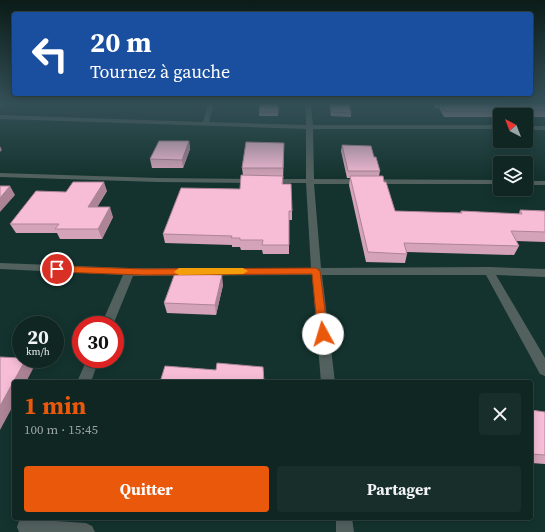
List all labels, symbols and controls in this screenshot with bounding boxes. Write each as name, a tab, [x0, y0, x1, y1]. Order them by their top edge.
text: 20 m	[90, 23, 152, 61]
icon: left	[24, 28, 76, 80]
text: Tournez à gauche	[90, 59, 230, 84]
north arrow	[493, 108, 533, 148]
map controls	[493, 108, 533, 196]
button: layers	[493, 156, 533, 196]
pin	[40, 252, 74, 286]
icon: arrive	[46, 258, 68, 280]
position arrow	[302, 313, 344, 355]
speed limit sign: 30	[72, 316, 124, 368]
text: 20	[27, 323, 49, 351]
text: km/h	[26, 345, 50, 358]
text: 1 min	[24, 389, 86, 422]
button: close	[479, 393, 521, 435]
text: 100 m · 15:45	[24, 421, 98, 438]
button: Quitter	[24, 466, 269, 512]
button: Partager	[277, 466, 521, 512]

